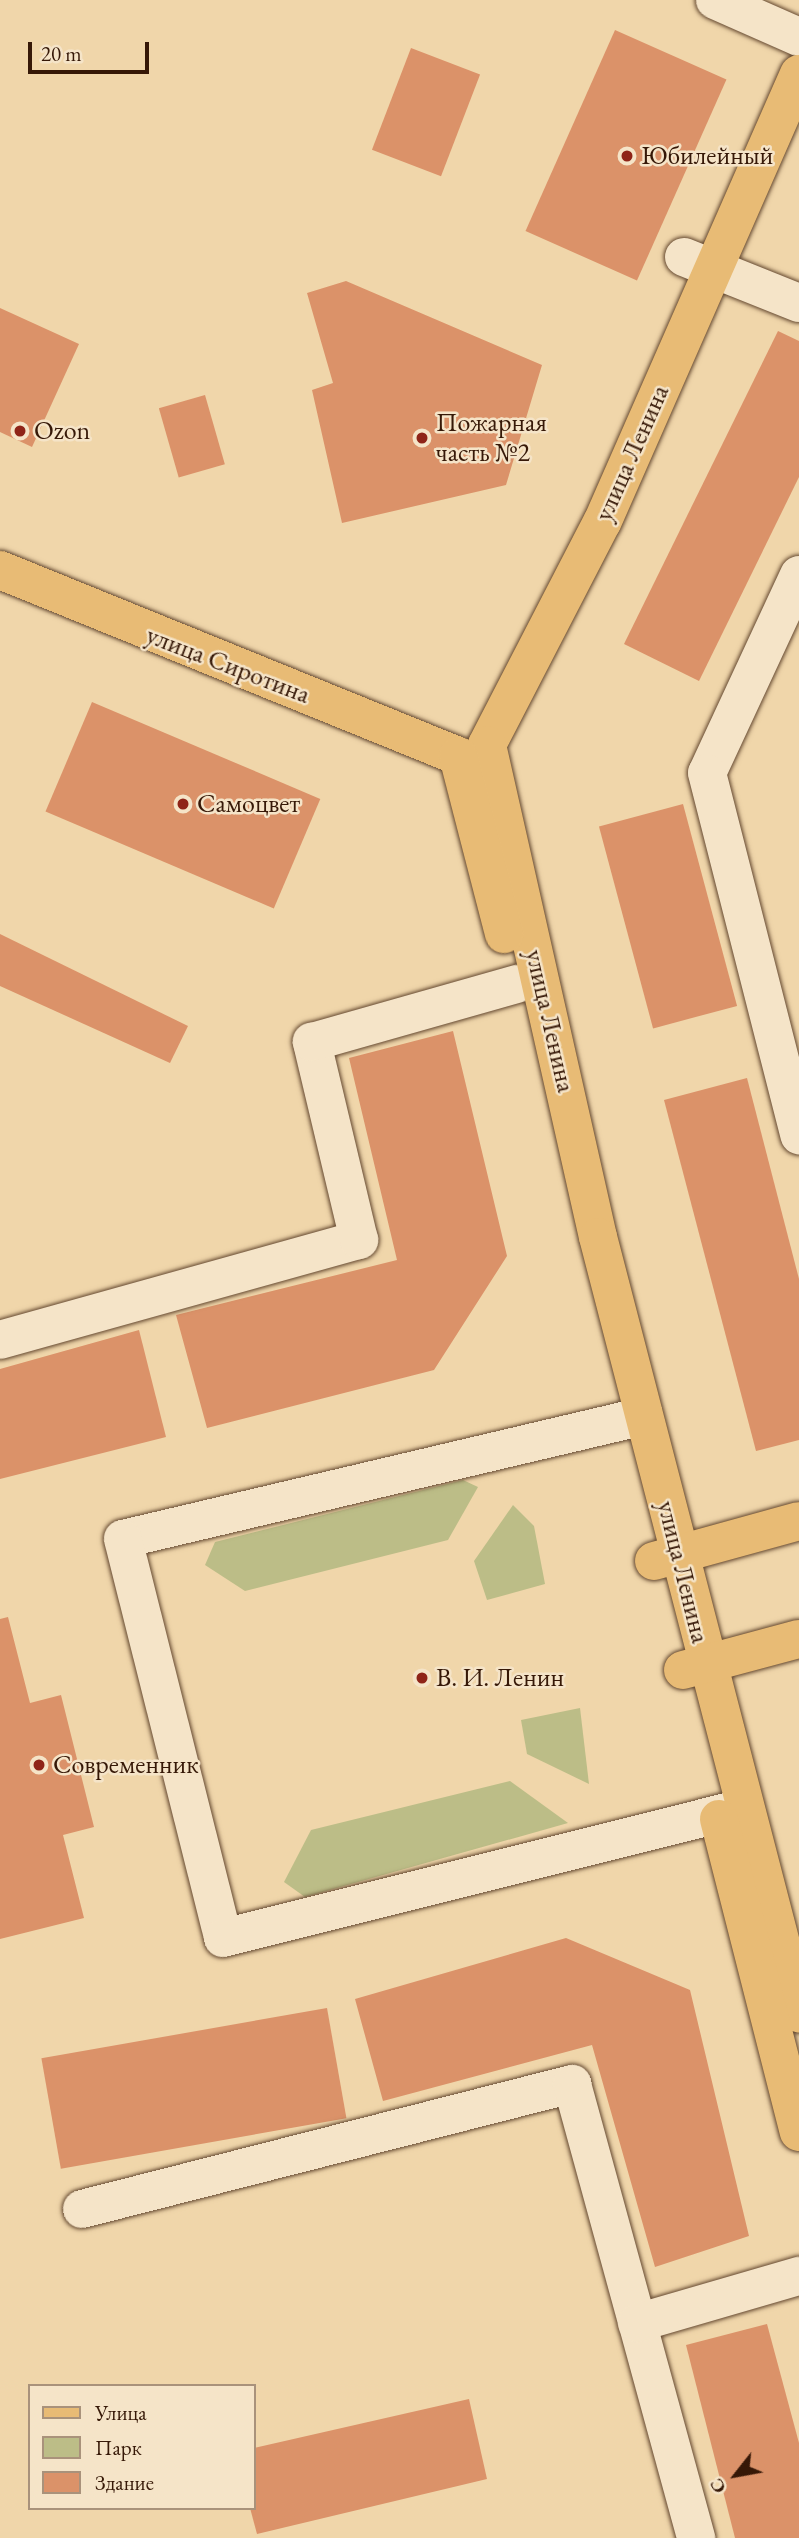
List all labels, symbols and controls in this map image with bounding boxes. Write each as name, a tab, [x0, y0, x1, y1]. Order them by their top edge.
scale bar	[32, 28, 152, 72]
text: 20 m	[41, 40, 82, 67]
place label: Юбилейный	[641, 140, 773, 172]
marker: Юбилейный	[619, 148, 635, 164]
street label: улица Ленина	[588, 380, 676, 526]
place label: Пожарная часть №2	[436, 407, 547, 468]
place label: Ozon	[34, 415, 90, 447]
marker: Ozon	[12, 423, 28, 439]
marker: Пожарная часть №2	[414, 430, 430, 446]
street label: улица Сиротина	[142, 619, 314, 711]
place label: Самоцвет	[197, 788, 300, 820]
marker: Самоцвет	[175, 796, 191, 812]
street label: улица Ленина	[518, 946, 582, 1096]
street label: улица Ленина	[650, 1498, 716, 1646]
place label: В. И. Ленин	[436, 1662, 564, 1694]
marker: В. И. Ленин	[414, 1670, 430, 1686]
place label: Современник	[53, 1749, 199, 1781]
marker: Современник	[31, 1757, 47, 1773]
legend	[28, 2384, 256, 2510]
text: Улица	[95, 2399, 147, 2426]
text: Парк	[95, 2434, 142, 2461]
north arrow	[701, 2440, 771, 2510]
text: Здание	[95, 2469, 154, 2496]
text: С	[703, 2474, 732, 2498]

